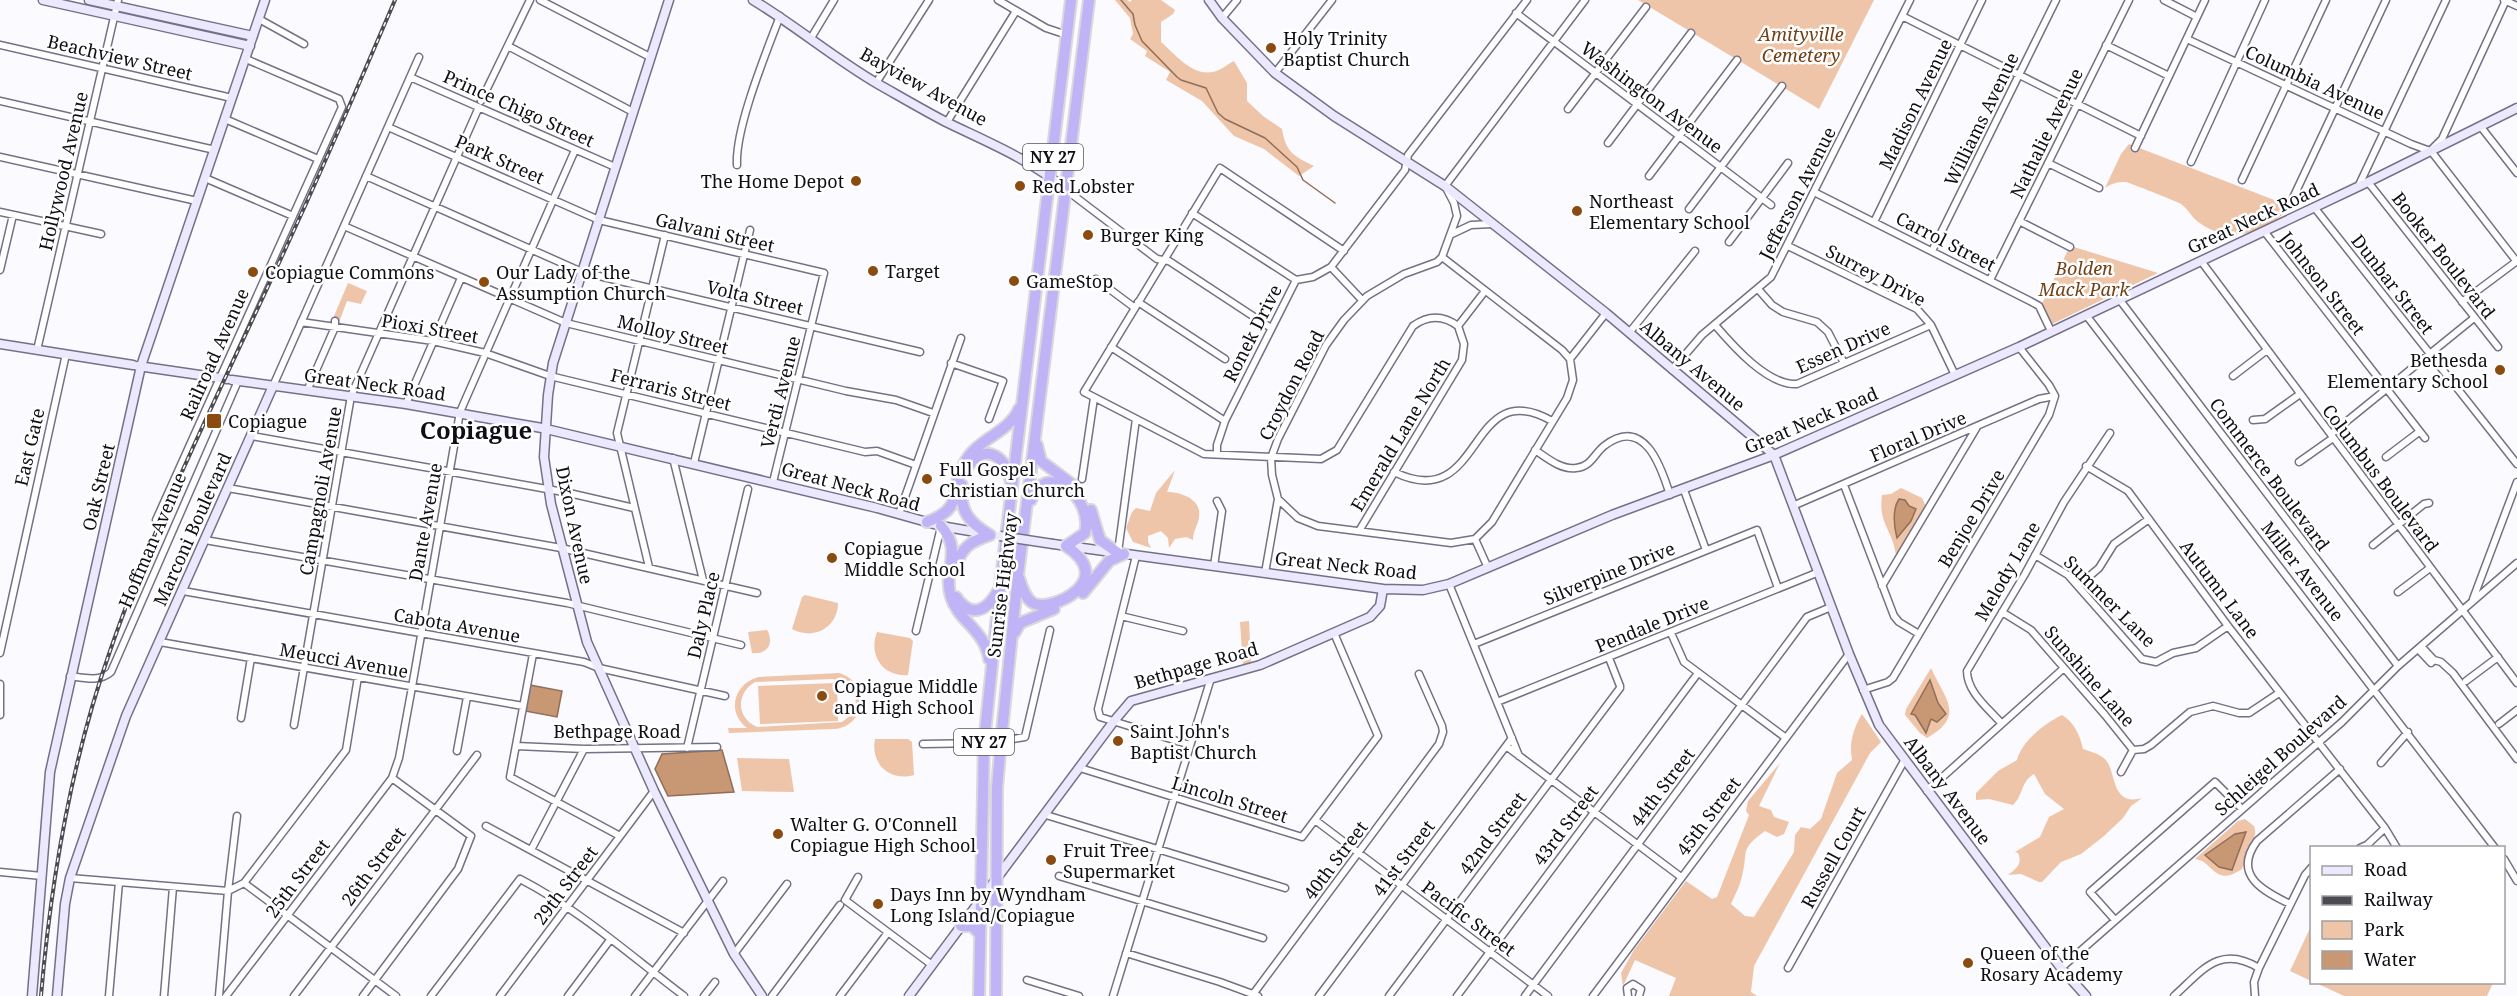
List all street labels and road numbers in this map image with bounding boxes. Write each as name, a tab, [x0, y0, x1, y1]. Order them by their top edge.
street label: Beachview Street	[45, 29, 195, 85]
street label: Madison Avenue	[1873, 34, 1957, 174]
street label: Washington Avenue	[1576, 36, 1728, 158]
street label: Columbia Avenue	[2241, 39, 2389, 125]
street label: Bayview Avenue	[856, 41, 992, 131]
street label: Williams Avenue	[1938, 48, 2024, 190]
street label: Prince Chigo Street	[440, 64, 598, 152]
street label: Nathalie Avenue	[2004, 64, 2088, 202]
street label: Hollywood Avenue	[33, 89, 93, 253]
street label: Jefferson Avenue	[1753, 122, 1841, 264]
street label: Park Street	[452, 129, 548, 189]
road number: NY 27	[1023, 144, 1083, 170]
street label: Great Neck Road	[2183, 177, 2323, 259]
street label: Booker Boulevard	[2387, 187, 2501, 323]
street label: Carrol Street	[1892, 206, 2000, 276]
street label: Galvani Street	[653, 207, 777, 257]
street label: Johnson Street	[2274, 226, 2371, 340]
street label: Dunbar Street	[2346, 229, 2440, 339]
street label: Surrey Drive	[1822, 239, 1930, 311]
street label: Volta Street	[704, 274, 806, 320]
street label: Ronek Drive	[1217, 280, 1287, 386]
street label: Railroad Avenue	[174, 284, 254, 424]
street label: Pioxi Street	[380, 308, 480, 348]
street label: Molloy Street	[615, 309, 731, 359]
street label: Albany Avenue	[1636, 314, 1750, 416]
street label: Essen Drive	[1792, 316, 1894, 378]
street label: Croydon Road	[1253, 326, 1329, 444]
street label: Verdi Avenue	[754, 333, 806, 451]
street label: Emerald Lane North	[1345, 353, 1455, 515]
street label: Great Neck Road	[303, 362, 447, 406]
street label: Ferraris Street	[608, 362, 734, 416]
street label: Great Neck Road	[1741, 381, 1881, 459]
street label: Commerce Boulevard	[2205, 393, 2335, 555]
street label: Columbus Boulevard	[2317, 399, 2445, 557]
street label: Campagnoli Avenue	[293, 405, 347, 577]
street label: Floral Drive	[1866, 405, 1970, 467]
street label: East Gate	[8, 406, 50, 488]
street label: Oak Street	[76, 441, 120, 533]
street label: Marconi Boulevard	[147, 448, 237, 610]
street label: Great Neck Road	[779, 456, 923, 516]
street label: Dante Avenue	[403, 461, 447, 583]
street label: Dixon Avenue	[551, 464, 599, 586]
street label: Benjoe Drive	[1932, 464, 2010, 572]
street label: Hoffman Avenue	[113, 468, 191, 612]
street label: Sunrise Highway	[981, 510, 1023, 659]
street label: Miller Avenue	[2256, 516, 2350, 626]
street label: Melody Lane	[1969, 517, 2045, 625]
street label: Autumn Lane	[2175, 535, 2265, 643]
street label: Silverpine Drive	[1540, 536, 1678, 610]
street label: Great Neck Road	[1274, 546, 1418, 584]
street label: Summer Lane	[2059, 550, 2161, 652]
street label: Daly Place	[681, 569, 725, 661]
street label: Pendale Drive	[1592, 590, 1712, 658]
street label: Cabota Avenue	[392, 602, 522, 648]
street label: Sunshine Lane	[2039, 620, 2141, 732]
street label: Bethpage Road	[1131, 636, 1261, 694]
street label: Meucci Avenue	[278, 637, 410, 683]
street label: Schleigel Boulevard	[2209, 689, 2351, 821]
street label: Bethpage Road	[553, 719, 681, 743]
road number: NY 27	[954, 729, 1014, 755]
street label: Albany Avenue	[1899, 731, 1997, 849]
street label: 44th Street	[1624, 743, 1700, 831]
street label: Lincoln Street	[1169, 770, 1291, 828]
street label: 45th Street	[1670, 772, 1746, 860]
street label: 43rd Street	[1527, 780, 1603, 870]
street label: 42nd Street	[1453, 787, 1531, 879]
street label: Russell Court	[1795, 802, 1871, 912]
street label: 41st Street	[1366, 815, 1440, 901]
street label: 40th Street	[1297, 816, 1373, 904]
street label: 26th Street	[335, 822, 411, 910]
street label: 25th Street	[259, 834, 335, 922]
street label: 29th Street	[527, 841, 603, 929]
street label: Pacific Street	[1417, 875, 1521, 961]

